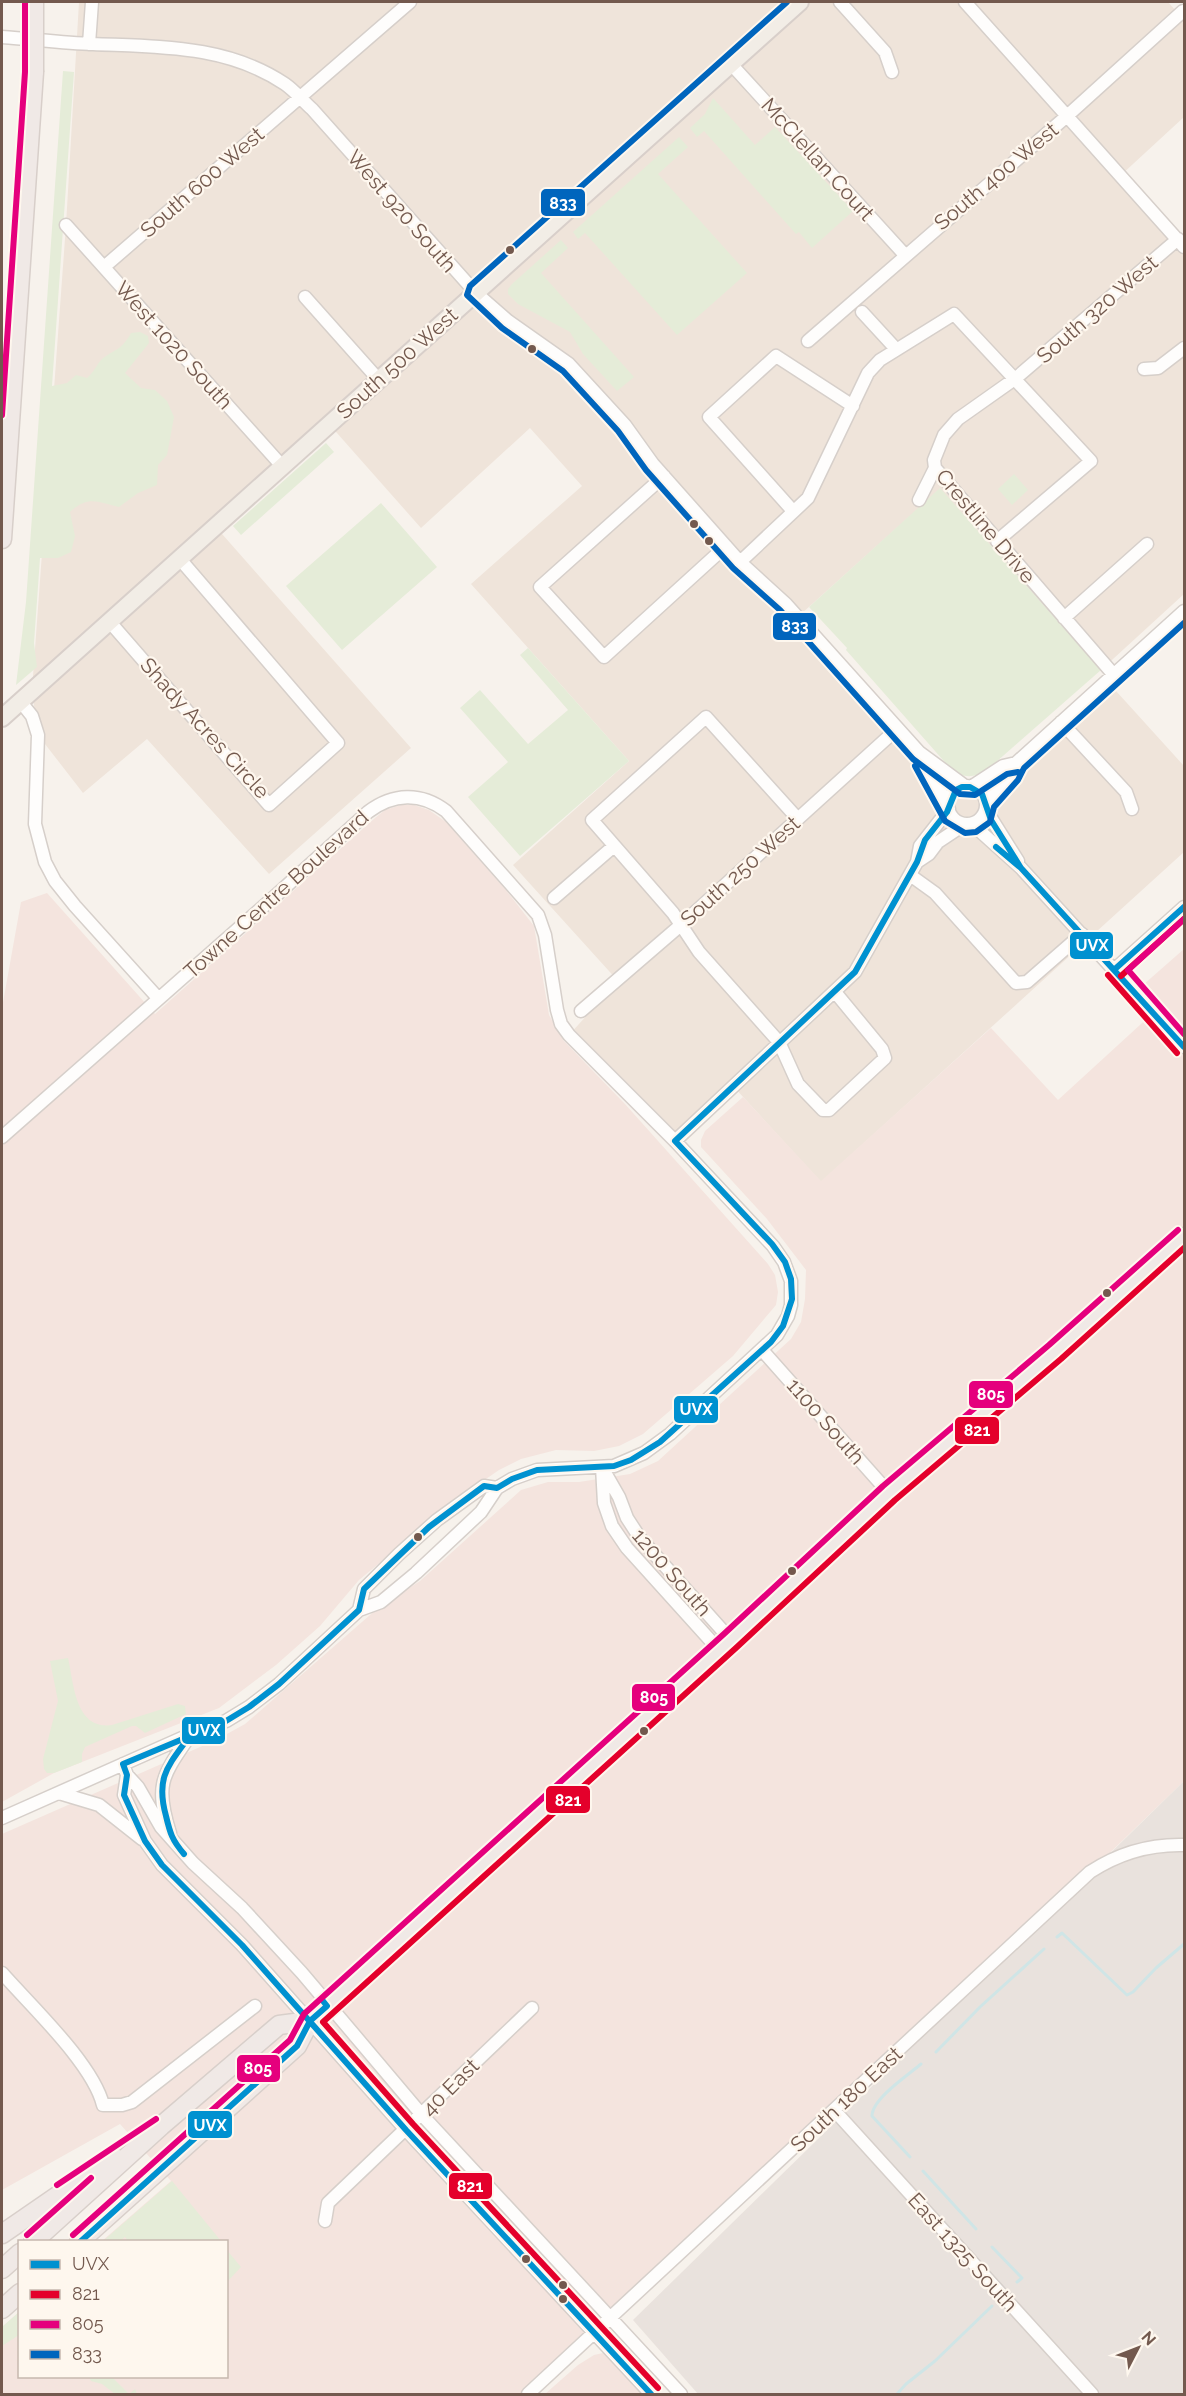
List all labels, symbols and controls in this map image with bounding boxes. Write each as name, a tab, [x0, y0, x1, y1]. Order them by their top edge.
street label: McClellan Court	[756, 93, 880, 225]
street label: South 400 West	[929, 117, 1063, 235]
street label: South 600 West	[135, 122, 269, 242]
street label: West 920 South	[342, 145, 462, 277]
line badge: 833	[540, 188, 586, 217]
text: 833	[549, 194, 577, 213]
unlabelled marker	[504, 244, 516, 256]
street label: South 320 West	[1031, 250, 1163, 368]
street label: West 1020 South	[110, 276, 238, 414]
street label: South 500 West	[331, 302, 463, 424]
unlabelled marker	[526, 343, 538, 355]
street label: Crestline Drive	[931, 464, 1041, 588]
unlabelled marker	[688, 518, 700, 530]
unlabelled marker	[703, 535, 715, 547]
line badge: 833	[772, 612, 817, 641]
text: 833	[781, 617, 809, 636]
street label: Shady Acres Circle	[135, 652, 275, 804]
street label: Towne Centre Boulevard	[179, 805, 373, 983]
street label: South 250 West	[675, 811, 805, 931]
line badge: UVX	[1069, 931, 1114, 960]
text: UVX	[1075, 936, 1109, 955]
unlabelled marker	[1101, 1287, 1113, 1299]
street label: 1100 South	[782, 1373, 870, 1469]
line badge: 805	[968, 1380, 1014, 1409]
text: 805	[977, 1385, 1005, 1404]
line badge: UVX	[673, 1395, 719, 1424]
text: UVX	[679, 1400, 713, 1419]
line badge: 821	[954, 1416, 1000, 1445]
text: 821	[964, 1421, 990, 1440]
street label: 1200 South	[627, 1523, 717, 1621]
unlabelled marker	[412, 1531, 424, 1543]
unlabelled marker	[786, 1565, 798, 1577]
line badge: 805	[631, 1683, 676, 1712]
text: 805	[640, 1688, 668, 1707]
line badge: UVX	[181, 1716, 226, 1745]
text: UVX	[187, 1721, 221, 1740]
unlabelled marker	[638, 1725, 650, 1737]
line badge: 821	[545, 1785, 591, 1814]
text: 821	[555, 1791, 581, 1810]
street label: South 180 East	[785, 2041, 907, 2157]
street label: 40 East	[416, 2053, 484, 2121]
line badge: 805	[236, 2054, 281, 2083]
text: 805	[244, 2059, 272, 2078]
line badge: UVX	[187, 2110, 233, 2139]
text: UVX	[193, 2116, 227, 2135]
line badge: 821	[448, 2172, 493, 2200]
text: 821	[457, 2177, 483, 2196]
street label: East 1325 South	[903, 2187, 1023, 2317]
legend	[18, 2240, 228, 2378]
text: UVX	[72, 2253, 110, 2274]
unlabelled marker	[520, 2253, 532, 2265]
unlabelled marker	[557, 2279, 569, 2291]
text: 821	[72, 2283, 100, 2304]
unlabelled marker	[557, 2293, 569, 2305]
text: 805	[72, 2313, 104, 2334]
north arrow	[1108, 2318, 1168, 2378]
text: N	[1138, 2327, 1160, 2349]
text: 833	[72, 2343, 102, 2364]

